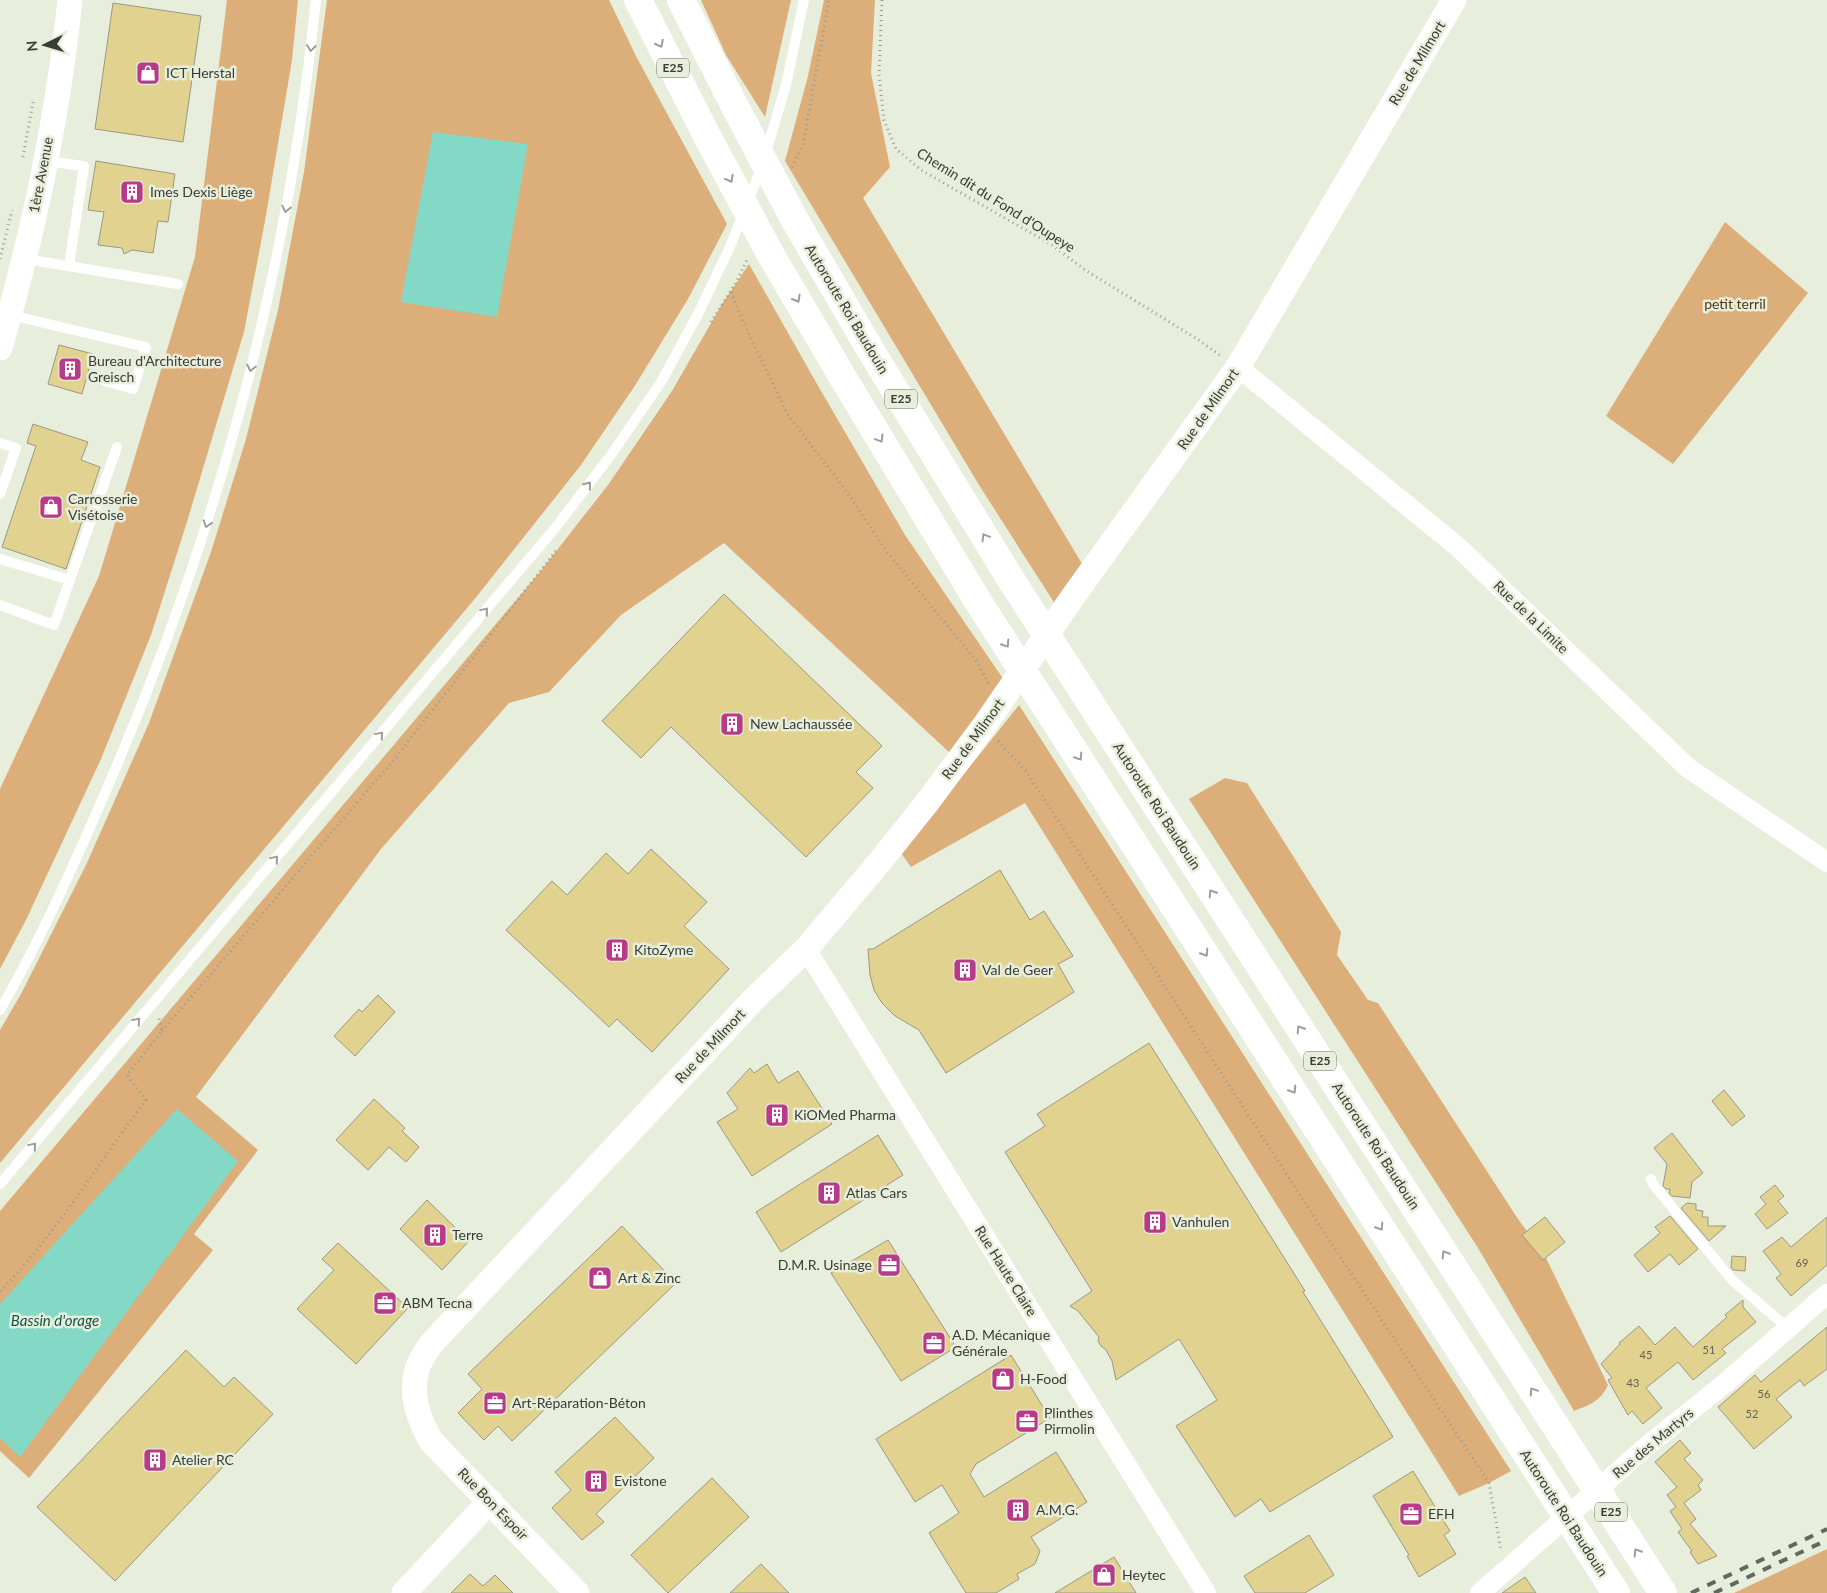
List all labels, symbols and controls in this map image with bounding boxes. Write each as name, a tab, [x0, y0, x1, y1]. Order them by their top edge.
street label: Rue de Milmort	[1385, 18, 1448, 108]
north arrow	[20, 20, 70, 70]
one-way arrow	[654, 38, 664, 47]
text: N	[23, 40, 40, 52]
one-way arrow	[306, 45, 317, 53]
road number: E25	[657, 58, 689, 78]
shop icon: ICT Herstal	[135, 60, 161, 86]
place label: ICT Herstal	[166, 64, 235, 81]
street label: 1ère Avenue	[25, 135, 56, 214]
street label: Chemin dit du Fond d'Oupeye	[914, 144, 1079, 255]
one-way arrow	[724, 174, 734, 183]
building icon: Imes Dexis Liège	[119, 179, 145, 205]
place label: Imes Dexis Liège	[150, 183, 253, 200]
one-way arrow	[281, 205, 292, 213]
street label: Autoroute Roi Baudouin	[802, 241, 893, 377]
one-way arrow	[791, 293, 801, 302]
park label: petit terril	[1704, 295, 1766, 312]
place label: Bureau d'Architecture Greisch	[88, 352, 221, 385]
building icon: Bureau d'Architecture Greisch	[57, 356, 83, 382]
one-way arrow	[246, 363, 257, 372]
street label: Rue de Milmort	[1173, 365, 1242, 453]
road number: E25	[885, 389, 917, 408]
one-way arrow	[873, 433, 883, 442]
one-way arrow	[582, 481, 591, 491]
place label: Carrosserie Visétoise	[68, 490, 138, 523]
shop icon: Carrosserie Visétoise	[38, 494, 64, 520]
one-way arrow	[202, 519, 212, 528]
one-way arrow	[981, 533, 991, 542]
street label: Rue de la Limite	[1490, 577, 1572, 657]
one-way arrow	[479, 607, 488, 616]
one-way arrow	[1000, 639, 1009, 648]
street label: Rue de Milmort	[938, 695, 1007, 782]
building icon: New Lachaussée	[719, 711, 745, 737]
place label: New Lachaussée	[750, 715, 852, 732]
one-way arrow	[374, 731, 383, 740]
street label: Autoroute Roi Baudouin	[1110, 739, 1205, 873]
one-way arrow	[1073, 752, 1083, 761]
one-way arrow	[269, 855, 278, 864]
one-way arrow	[1209, 889, 1219, 898]
building icon: KitoZyme	[604, 937, 630, 963]
place label: KitoZyme	[634, 941, 693, 958]
one-way arrow	[1199, 947, 1208, 957]
building icon: Val de Geer	[952, 957, 978, 983]
place label: Val de Geer	[982, 961, 1053, 978]
street label: Rue de Milmort	[671, 1005, 748, 1086]
one-way arrow	[132, 1018, 141, 1027]
one-way arrow	[1297, 1026, 1306, 1035]
road number: E25	[1304, 1052, 1336, 1070]
street label: Autoroute Roi Baudouin	[1329, 1079, 1424, 1213]
one-way arrow	[1286, 1084, 1296, 1093]
building icon: KiOMed Pharma	[764, 1102, 790, 1128]
place label: KiOMed Pharma	[794, 1106, 896, 1123]
one-way arrow	[27, 1142, 36, 1151]
building icon: Atlas Cars	[816, 1180, 842, 1206]
place label: Atlas Cars	[846, 1184, 907, 1201]
building icon: Vanhulen	[1142, 1209, 1168, 1235]
place label: Vanhulen	[1172, 1213, 1229, 1230]
one-way arrow	[1374, 1221, 1384, 1230]
building icon: Terre	[422, 1222, 448, 1248]
street label: Rue Haute Claire	[972, 1222, 1041, 1319]
place label: Terre	[452, 1226, 483, 1243]
one-way arrow	[1442, 1251, 1451, 1260]
office icon: D.M.R. Usinage	[876, 1252, 902, 1278]
place label: D.M.R. Usinage	[778, 1256, 872, 1273]
house number: 69	[1796, 1256, 1808, 1269]
shop icon: Art & Zinc	[587, 1265, 613, 1291]
place label: Art & Zinc	[618, 1269, 681, 1286]
office icon: ABM Tecna	[372, 1290, 398, 1316]
place label: ABM Tecna	[402, 1294, 472, 1311]
water label: Bassin d'orage	[11, 1311, 99, 1329]
place label: A.D. Mécanique Générale	[952, 1326, 1050, 1359]
office icon: A.D. Mécanique Générale	[921, 1330, 947, 1356]
house number: 51	[1703, 1343, 1715, 1356]
house number: 45	[1640, 1348, 1652, 1361]
shop icon: H-Food	[990, 1366, 1016, 1392]
place label: H-Food	[1020, 1370, 1067, 1387]
house number: 43	[1627, 1376, 1639, 1389]
one-way arrow	[1529, 1387, 1539, 1396]
house number: 56	[1758, 1387, 1770, 1400]
office icon: Art-Réparation-Béton	[482, 1390, 508, 1416]
place label: Art-Réparation-Béton	[512, 1394, 646, 1411]
place label: Plinthes Pirmolin	[1044, 1404, 1095, 1437]
street label: Rue des Martyrs	[1609, 1404, 1697, 1481]
house number: 52	[1746, 1407, 1758, 1420]
office icon: Plinthes Pirmolin	[1014, 1408, 1040, 1434]
street label: Autoroute Roi Baudouin	[1517, 1446, 1612, 1580]
building icon: Atelier RC	[142, 1447, 168, 1473]
place label: Atelier RC	[172, 1451, 235, 1468]
street label: Rue Bon Espoir	[455, 1464, 532, 1543]
building icon: Evistone	[583, 1468, 609, 1494]
place label: Evistone	[614, 1472, 667, 1489]
building icon: A.M.G.	[1005, 1497, 1031, 1523]
place label: A.M.G.	[1036, 1501, 1078, 1518]
office icon: EFH	[1398, 1501, 1424, 1527]
road number: E25	[1595, 1502, 1627, 1521]
place label: EFH	[1428, 1505, 1455, 1522]
one-way arrow	[1633, 1548, 1643, 1557]
shop icon: Heytec	[1091, 1562, 1117, 1588]
place label: Heytec	[1122, 1566, 1166, 1583]

